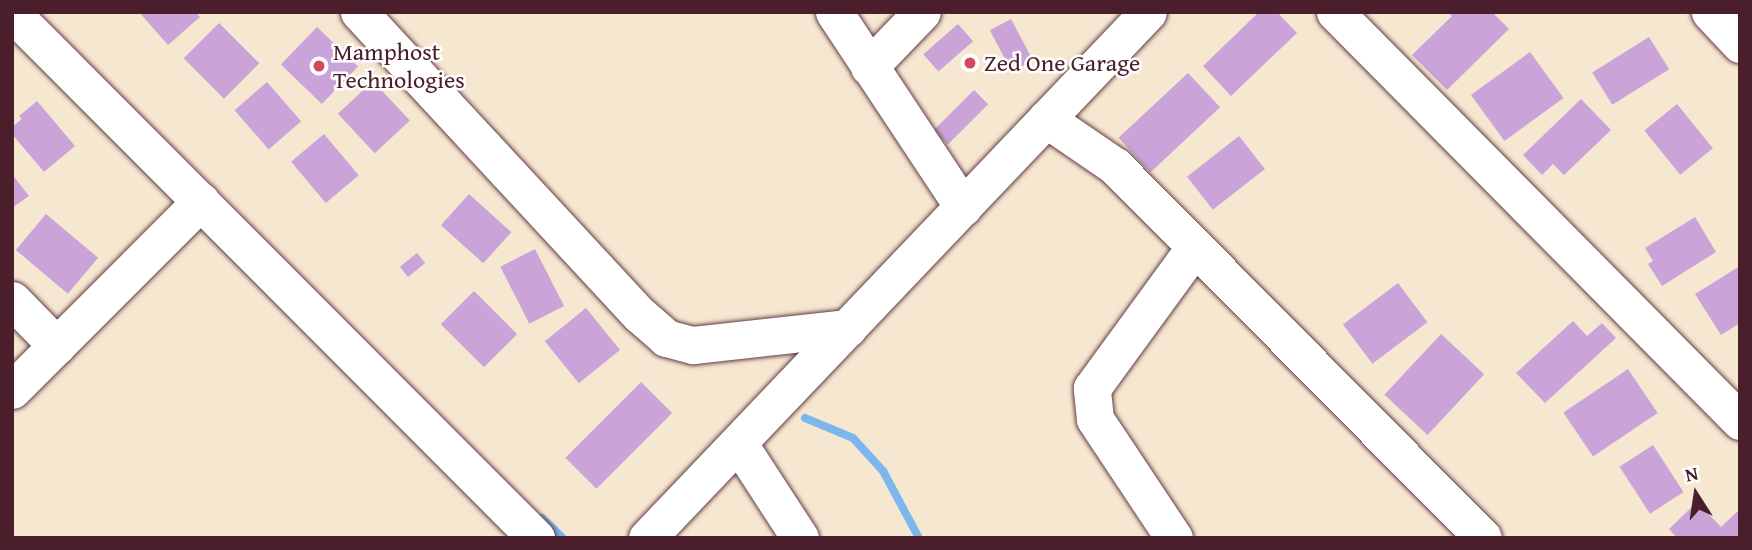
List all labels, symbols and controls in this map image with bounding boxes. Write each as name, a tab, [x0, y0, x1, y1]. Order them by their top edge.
place label: Mamphost Technologies	[333, 38, 465, 94]
place label: Zed One Garage	[984, 49, 1140, 77]
marker: Zed One Garage	[962, 55, 978, 71]
marker: Mamphost Technologies	[311, 58, 327, 74]
text: N	[1683, 458, 1701, 488]
north arrow	[1661, 459, 1731, 529]

